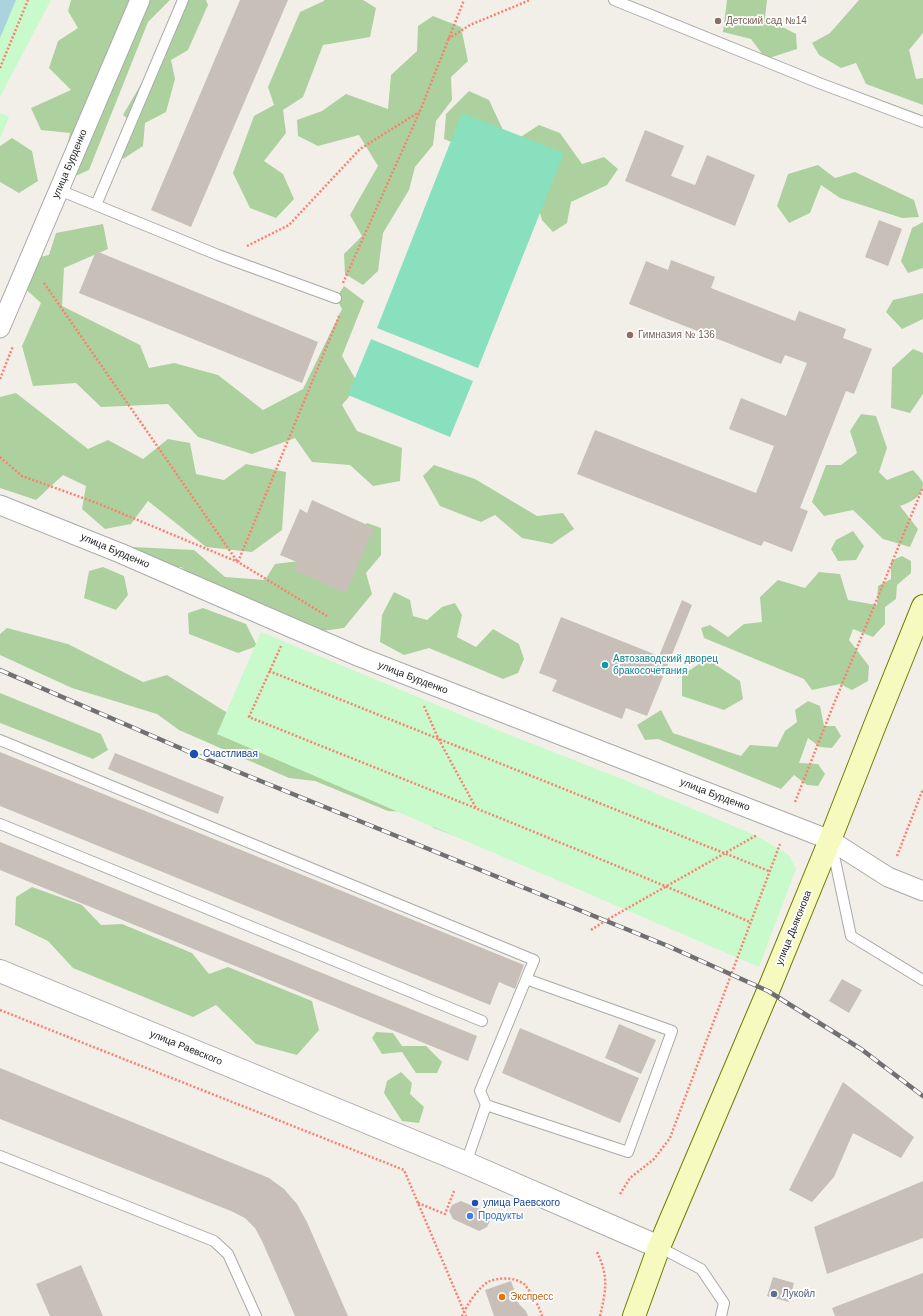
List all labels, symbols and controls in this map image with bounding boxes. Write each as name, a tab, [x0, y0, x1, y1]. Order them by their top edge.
place label: Детский сад №14	[726, 15, 807, 27]
marker: Детский сад №14	[713, 16, 723, 26]
street label: улица Бурденко	[50, 128, 90, 200]
place label: Гимназия № 136	[638, 329, 715, 341]
marker: Гимназия № 136	[625, 330, 635, 340]
street label: улица Бурденко	[79, 531, 151, 571]
place label: Автозаводский дворец бракосочетания	[613, 653, 718, 676]
street label: улица Бурденко	[376, 659, 450, 697]
marker: Автозаводский дворец бракосочетания	[600, 660, 610, 670]
marker: Счастливая	[188, 748, 200, 760]
place label: Счастливая	[203, 748, 258, 760]
street label: улица Бурденко	[678, 776, 752, 814]
street label: улица Дьяконова	[774, 889, 814, 967]
street label: улица Раевского	[148, 1028, 224, 1068]
place label: улица Раевского	[483, 1197, 560, 1209]
marker: улица Раевского	[470, 1198, 480, 1208]
place label: Продукты	[478, 1210, 523, 1222]
marker: Продукты	[465, 1211, 475, 1221]
place label: Лукойл	[782, 1288, 815, 1300]
marker: Лукойл	[769, 1289, 779, 1299]
place label: Экспресс	[510, 1291, 553, 1303]
marker: Экспресс	[497, 1292, 507, 1302]

